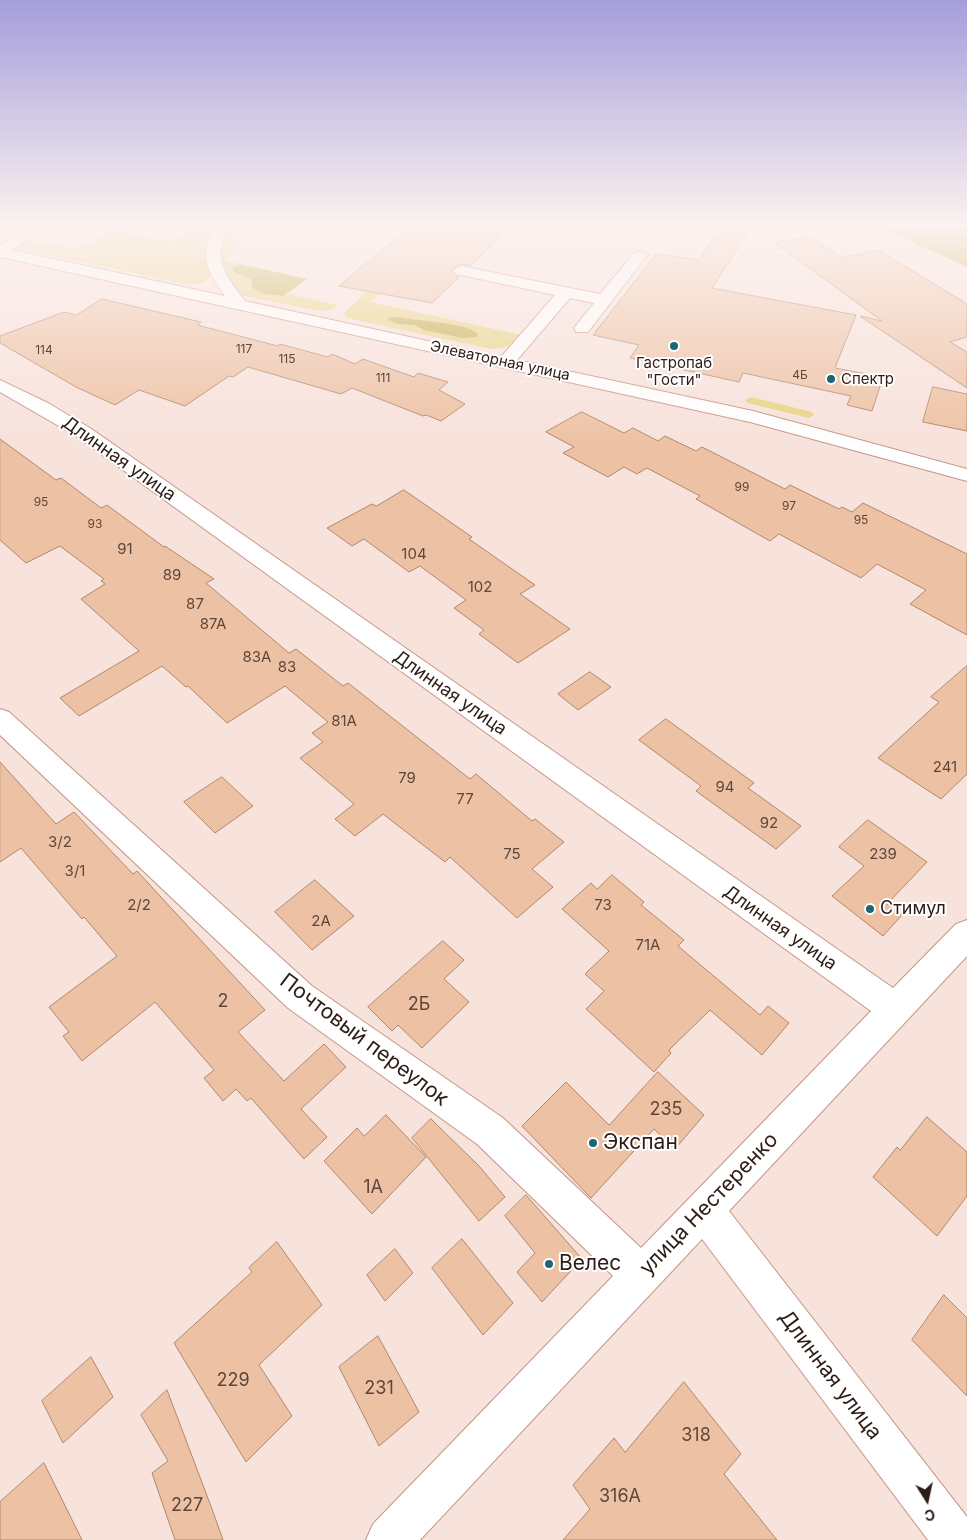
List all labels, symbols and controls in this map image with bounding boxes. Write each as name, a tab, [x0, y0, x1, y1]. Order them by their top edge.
street label: Элеваторная улица	[428, 337, 572, 385]
marker: Гастропаб "Гости"	[668, 340, 680, 352]
house number: 117	[236, 342, 252, 356]
house number: 114	[35, 343, 53, 357]
house number: 115	[278, 352, 296, 366]
place label: Гастропаб "Гости"	[636, 354, 712, 389]
house number: 4Б	[792, 368, 808, 382]
place label: Спектр	[841, 370, 894, 388]
house number: 111	[376, 371, 390, 385]
marker: Спектр	[825, 373, 837, 385]
street label: Длинная улица	[58, 412, 180, 506]
house number: 99	[735, 480, 749, 494]
house number: 95	[34, 495, 48, 509]
house number: 97	[782, 499, 796, 513]
house number: 95	[854, 513, 868, 527]
house number: 93	[88, 517, 102, 531]
house number: 91	[117, 540, 133, 558]
house number: 104	[401, 545, 427, 563]
house number: 89	[163, 566, 181, 584]
house number: 102	[468, 578, 492, 596]
house number: 87	[186, 595, 204, 613]
house number: 87А	[200, 615, 226, 633]
street label: Длинная улица	[389, 646, 511, 740]
house number: 83А	[243, 648, 271, 666]
house number: 83	[278, 658, 296, 676]
house number: 81А	[331, 712, 357, 730]
house number: 241	[933, 758, 957, 776]
house number: 79	[398, 769, 416, 787]
house number: 94	[716, 778, 734, 796]
house number: 77	[456, 790, 474, 808]
house number: 92	[760, 814, 778, 832]
house number: 3/2	[48, 833, 72, 851]
house number: 75	[503, 845, 521, 863]
house number: 239	[869, 845, 897, 863]
house number: 3/1	[65, 862, 85, 880]
street label: Длинная улица	[719, 881, 841, 975]
house number: 2/2	[127, 896, 151, 914]
house number: 73	[594, 896, 612, 914]
place label: Стимул	[880, 898, 946, 920]
marker: Стимул	[864, 903, 876, 915]
house number: 2А	[311, 912, 331, 930]
house number: 71А	[636, 936, 660, 954]
street label: Почтовый переулок	[275, 968, 453, 1112]
house number: 2	[218, 991, 228, 1013]
house number: 2Б	[408, 994, 430, 1016]
house number: 235	[649, 1099, 683, 1121]
street label: улица Нестеренко	[635, 1128, 783, 1280]
place label: Экспан	[603, 1130, 678, 1156]
marker: Экспан	[587, 1137, 599, 1149]
house number: 1А	[363, 1177, 383, 1199]
place label: Велес	[559, 1251, 621, 1277]
marker: Велес	[543, 1258, 555, 1270]
street label: Длинная улица	[773, 1305, 887, 1445]
house number: 229	[216, 1370, 250, 1392]
house number: 231	[364, 1378, 394, 1400]
house number: 318	[681, 1425, 711, 1447]
north arrow	[902, 1475, 952, 1525]
house number: 316А	[599, 1486, 641, 1508]
house number: 227	[171, 1495, 203, 1517]
text: С	[923, 1506, 936, 1525]

